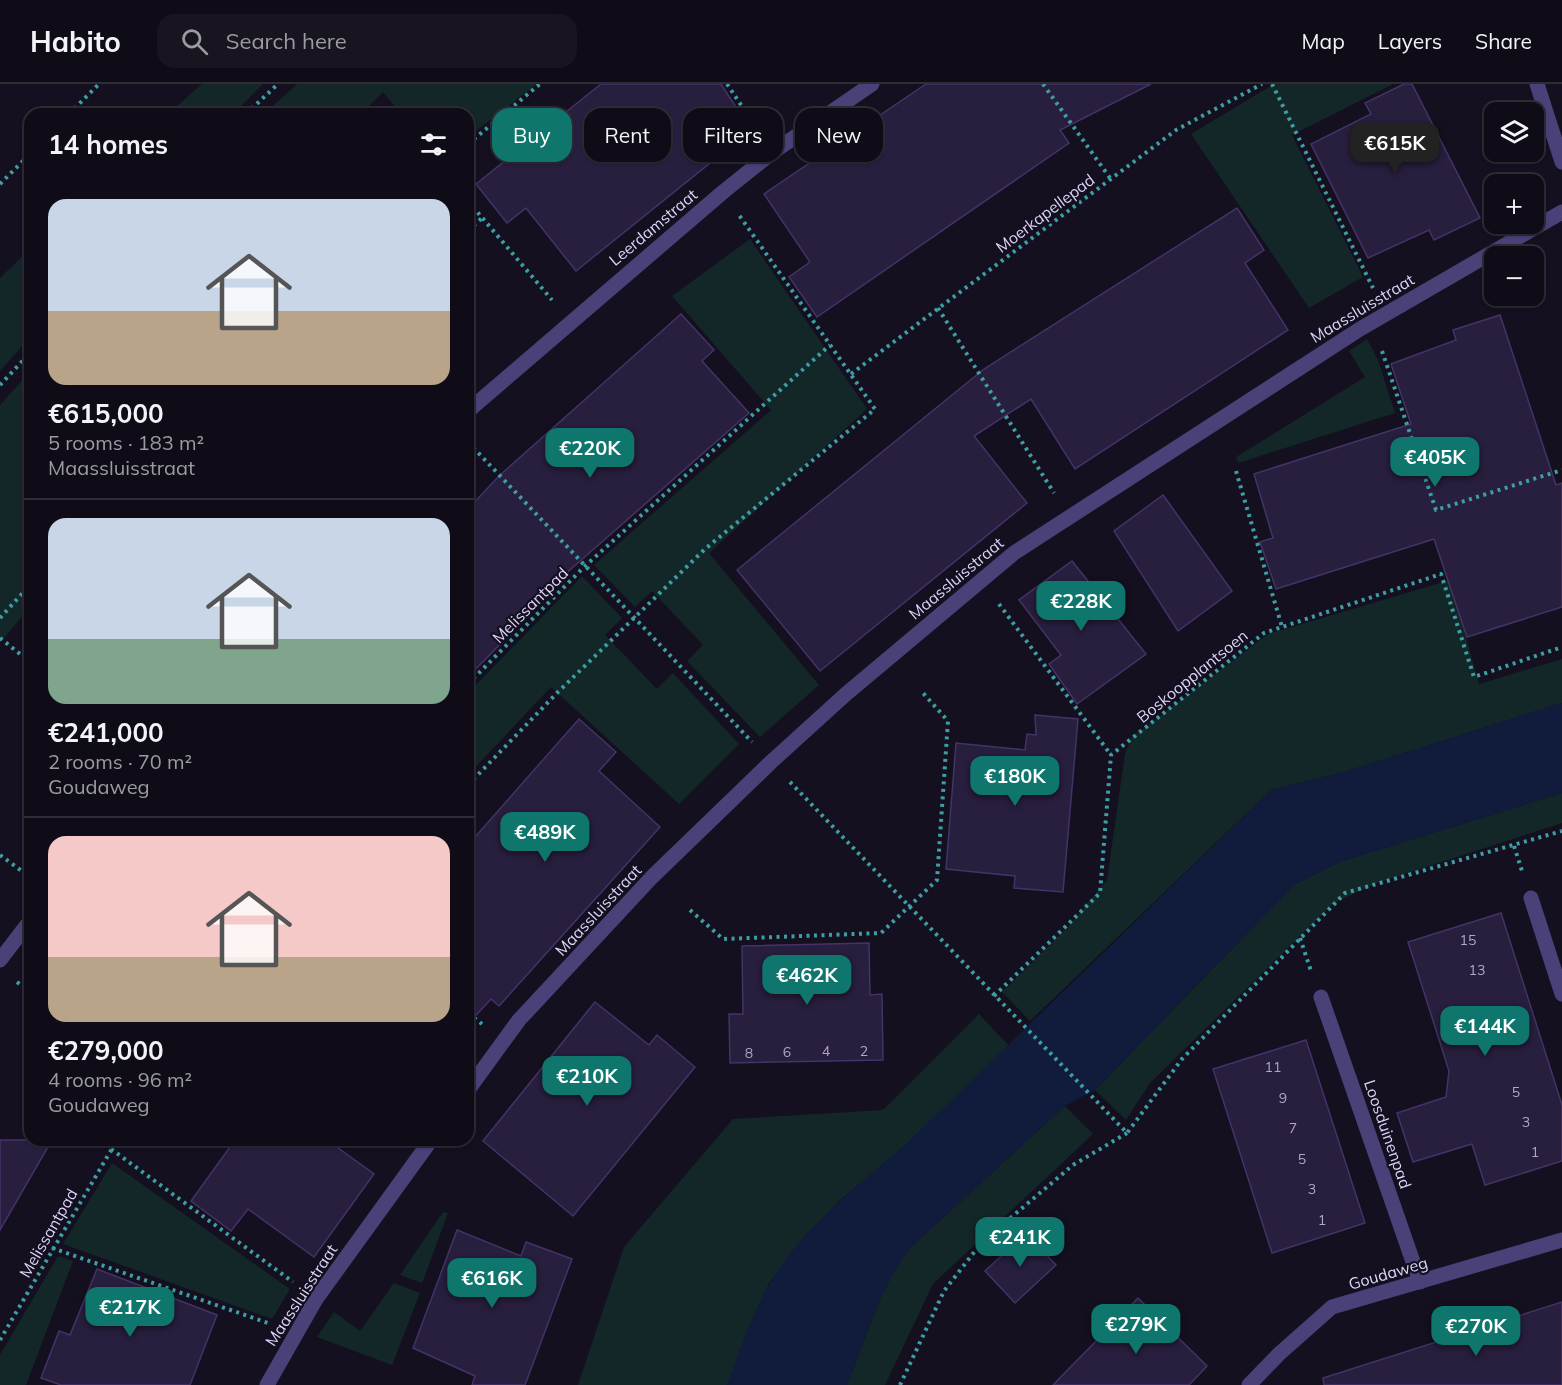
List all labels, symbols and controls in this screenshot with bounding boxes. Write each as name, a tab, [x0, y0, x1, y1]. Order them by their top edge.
search box	[157, 14, 577, 68]
text: Habito	[30, 24, 121, 59]
icon: search	[178, 25, 211, 58]
text: Search here	[226, 27, 347, 55]
text: Map	[1302, 28, 1345, 54]
text: Layers	[1378, 28, 1442, 54]
text: Share	[1475, 28, 1532, 54]
map controls	[1484, 102, 1544, 306]
button: layers	[1484, 102, 1544, 162]
chip: Buy	[492, 108, 572, 162]
chip: Rent	[584, 108, 671, 162]
chip: Filters	[683, 108, 783, 162]
chip: New	[795, 108, 883, 162]
pin: €615K	[1353, 123, 1437, 174]
text: 14 homes	[48, 128, 168, 161]
icon: filters	[417, 128, 450, 161]
text: €615K	[1364, 130, 1426, 155]
street label: Moerkapellepad	[992, 169, 1098, 257]
button: +	[1484, 174, 1544, 234]
street label: Leerdamstraat	[605, 184, 701, 270]
icon: home	[195, 238, 303, 346]
button: −	[1484, 246, 1544, 306]
street label: Maassluisstraat	[1306, 269, 1418, 347]
text: €615,000	[48, 397, 164, 430]
pin: €220K	[548, 428, 632, 479]
text: 5 rooms · 183 m²	[48, 430, 204, 455]
text: €220K	[559, 435, 621, 460]
pin: €405K	[1393, 437, 1477, 488]
text: €405K	[1404, 444, 1466, 469]
text: Maassluisstraat	[48, 455, 195, 480]
street label: Maassluisstraat	[905, 532, 1008, 623]
icon: home	[195, 557, 303, 665]
street label: Melissantpad	[488, 563, 572, 647]
pin: €228K	[1039, 581, 1123, 632]
text: €228K	[1050, 588, 1112, 613]
street label: Boskoopplantsoen	[1132, 625, 1252, 727]
text: €241,000	[48, 716, 164, 749]
text: 2 rooms · 70 m²	[48, 749, 192, 774]
pin: €180K	[973, 756, 1057, 807]
text: €180K	[984, 763, 1046, 788]
text: Goudaweg	[48, 774, 150, 799]
pin: €489K	[503, 812, 587, 863]
text: €489K	[514, 819, 576, 844]
street label: Maassluisstraat	[551, 860, 646, 960]
icon: home	[195, 875, 303, 983]
house number: 15	[1460, 931, 1476, 949]
pin: €462K	[765, 955, 849, 1006]
house number: 13	[1469, 961, 1485, 979]
text: €462K	[776, 962, 838, 987]
pin: €144K	[1443, 1006, 1527, 1057]
text: €144K	[1454, 1013, 1516, 1038]
text: €279,000	[48, 1034, 164, 1067]
house number: 4	[822, 1042, 831, 1060]
house number: 2	[860, 1042, 868, 1060]
house number: 6	[783, 1043, 791, 1061]
house number: 8	[745, 1044, 753, 1062]
pin: €210K	[545, 1056, 629, 1107]
house number: 11	[1265, 1058, 1281, 1076]
text: €210K	[556, 1063, 618, 1088]
text: 4 rooms · 96 m²	[48, 1067, 192, 1092]
street label: Loosduinenpad	[1360, 1077, 1416, 1191]
house number: 5	[1512, 1083, 1520, 1101]
house number: 9	[1279, 1089, 1287, 1107]
text: Goudaweg	[48, 1092, 150, 1117]
house number: 3	[1522, 1113, 1530, 1131]
house number: 7	[1289, 1119, 1297, 1137]
house number: 1	[1531, 1143, 1539, 1161]
house number: 5	[1298, 1150, 1306, 1168]
house number: 3	[1308, 1180, 1316, 1198]
street label: Melissantpad	[15, 1185, 81, 1281]
house number: 1	[1318, 1211, 1326, 1229]
pin: €241K	[978, 1217, 1062, 1268]
text: €241K	[989, 1224, 1051, 1249]
street label: Maassluisstraat	[261, 1240, 342, 1350]
street label: Goudaweg	[1346, 1252, 1430, 1294]
pin: €616K	[450, 1258, 534, 1309]
text: €616K	[461, 1265, 523, 1290]
pin: €217K	[88, 1287, 172, 1338]
text: €217K	[99, 1294, 161, 1319]
pin: €279K	[1094, 1304, 1178, 1355]
pin: €270K	[1434, 1306, 1518, 1357]
text: €279K	[1105, 1311, 1167, 1336]
text: €270K	[1445, 1313, 1507, 1338]

